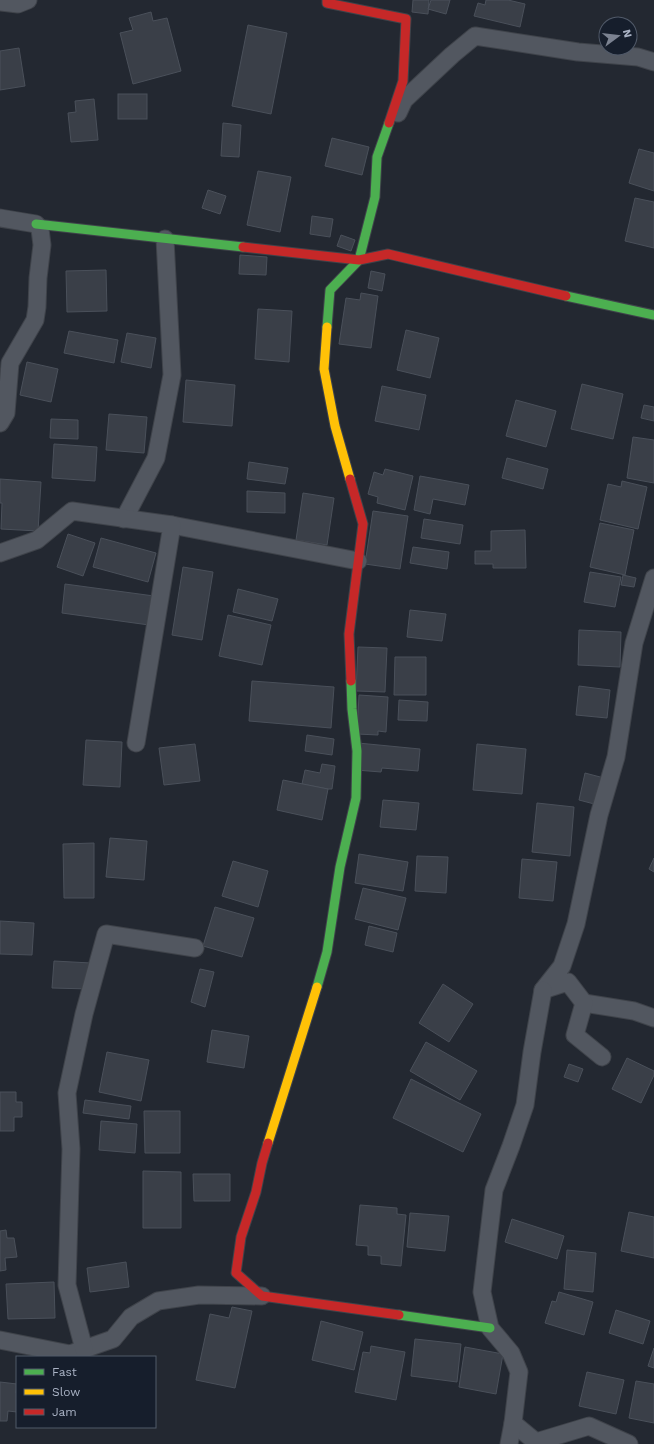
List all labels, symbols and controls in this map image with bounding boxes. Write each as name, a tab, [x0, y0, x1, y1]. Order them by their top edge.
north arrow	[598, 16, 638, 56]
text: N	[620, 28, 635, 39]
legend	[16, 1356, 156, 1428]
text: Fast	[52, 1365, 77, 1379]
text: Slow	[52, 1385, 80, 1399]
text: Jam	[52, 1405, 77, 1419]

